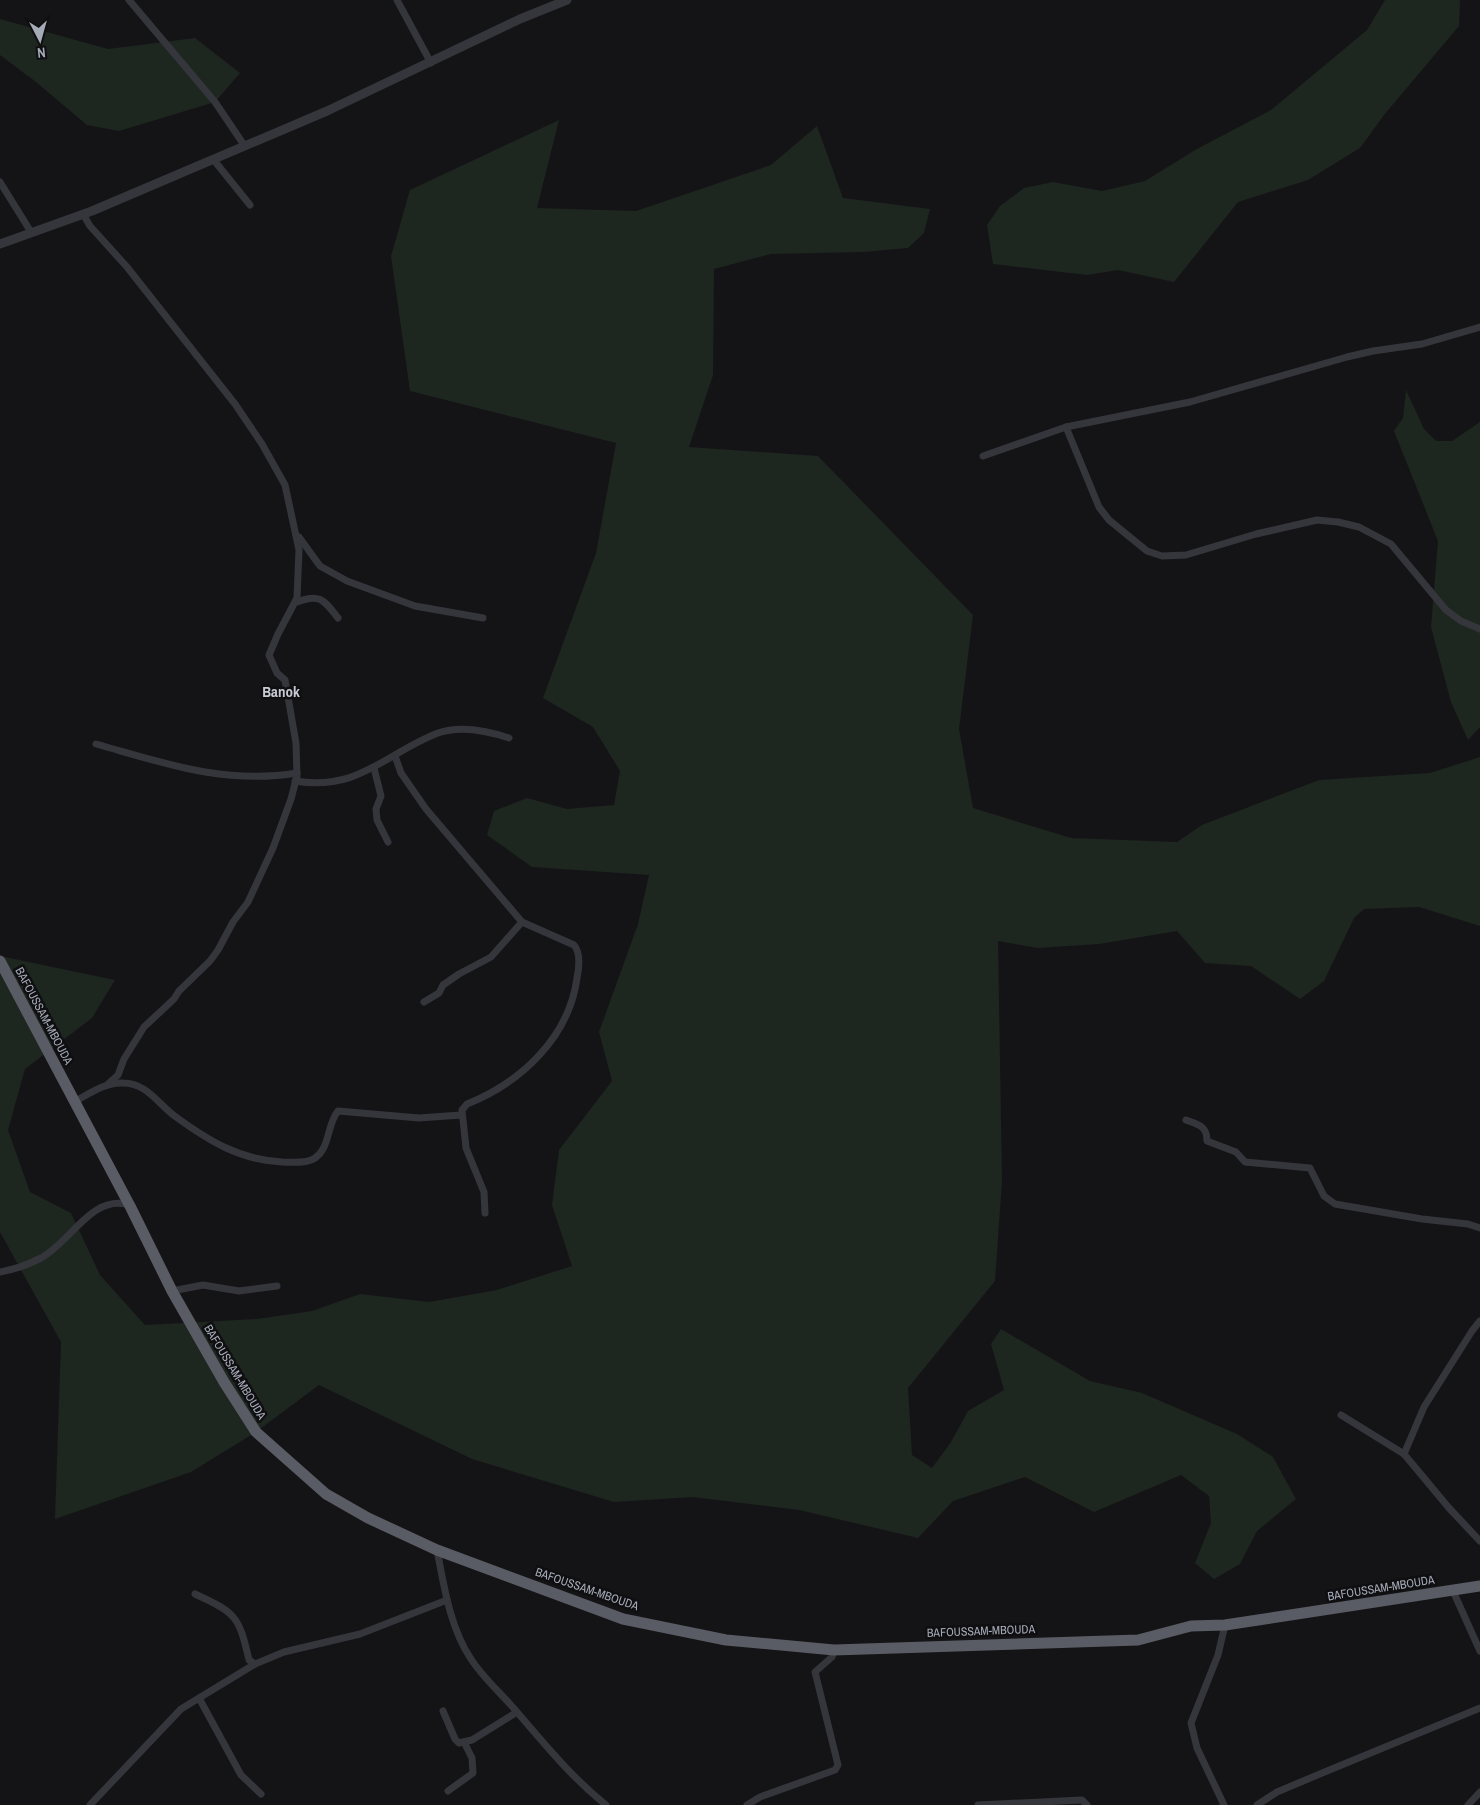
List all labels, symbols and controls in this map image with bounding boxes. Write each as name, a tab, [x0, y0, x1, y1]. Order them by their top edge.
north arrow	[15, 15, 65, 65]
text: N	[36, 44, 46, 62]
district label: Banok	[262, 681, 300, 702]
street label: BAFOUSSAM-MBOUDA	[12, 964, 77, 1068]
street label: BAFOUSSAM-MBOUDA	[200, 1321, 270, 1423]
street label: BAFOUSSAM-MBOUDA	[533, 1564, 641, 1614]
street label: BAFOUSSAM-MBOUDA	[1326, 1572, 1436, 1604]
street label: BAFOUSSAM-MBOUDA	[927, 1621, 1036, 1641]

